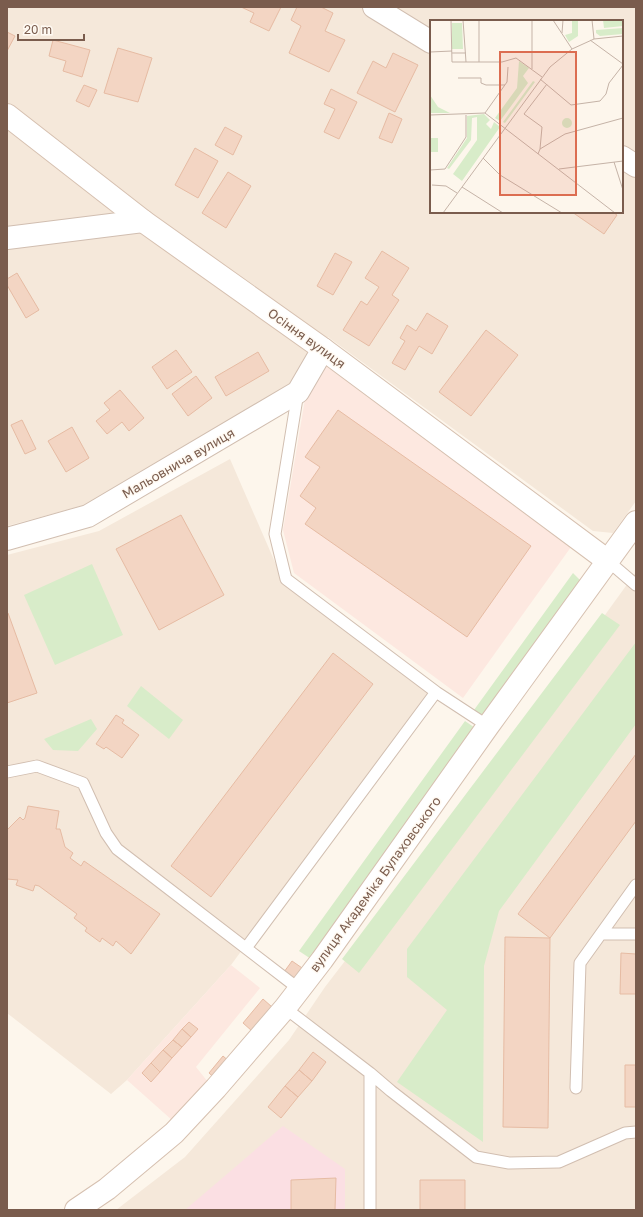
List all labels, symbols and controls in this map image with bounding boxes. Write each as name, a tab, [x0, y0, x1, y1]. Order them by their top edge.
scale bar	[18, 16, 84, 42]
inset map	[430, 20, 623, 213]
text: 20 m	[24, 22, 52, 37]
street label: Осіння вулиця	[265, 305, 349, 371]
street label: Мальовнича вулиця	[119, 424, 237, 502]
street label: вулиця Академіка Булаховського	[306, 793, 444, 975]

